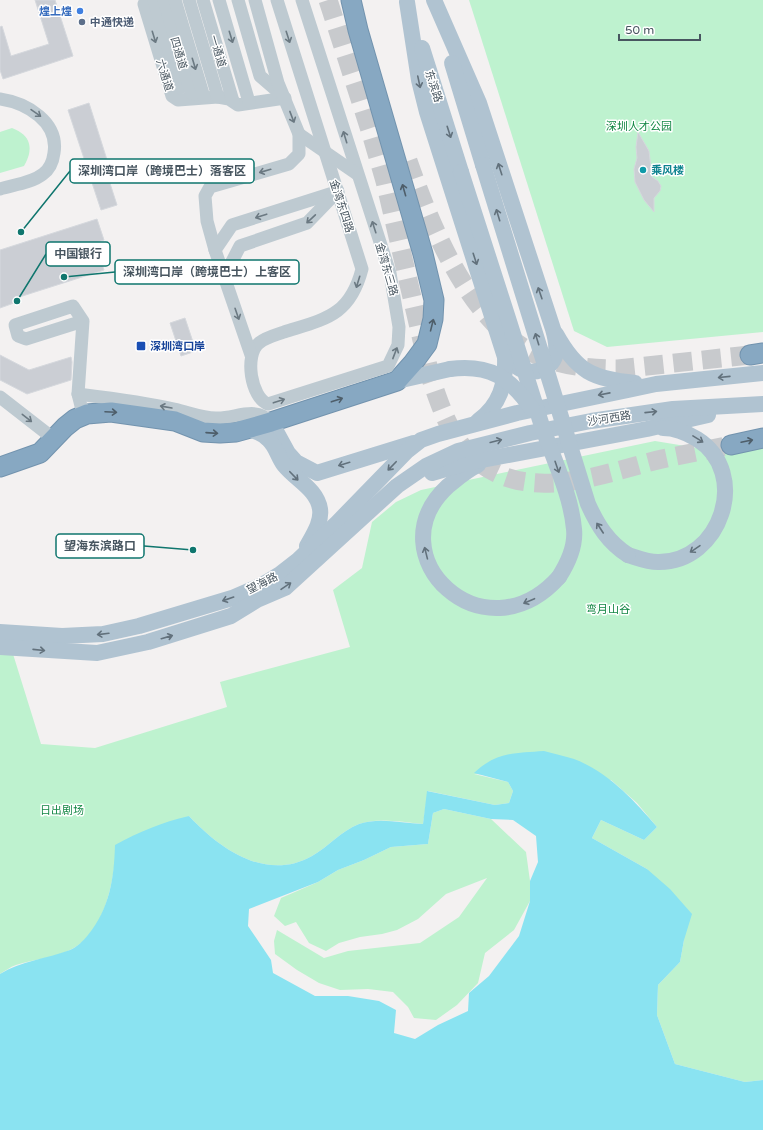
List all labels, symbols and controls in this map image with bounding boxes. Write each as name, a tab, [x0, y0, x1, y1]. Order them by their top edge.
place label: 煌上煌	[39, 5, 72, 18]
marker: 煌上煌	[75, 6, 85, 16]
place label: 中通快递	[90, 16, 134, 29]
scale bar	[619, 16, 700, 42]
marker: 中通快递	[77, 17, 87, 27]
text: 50 m	[625, 23, 654, 37]
one-way arrow	[151, 30, 158, 43]
one-way arrow	[228, 31, 235, 44]
one-way arrow	[285, 31, 293, 43]
street label: 一通道	[207, 33, 228, 69]
street label: 四通道	[168, 35, 189, 71]
street label: 六通道	[153, 57, 176, 93]
one-way arrow	[191, 58, 198, 71]
street label: 东滨路	[422, 68, 445, 104]
one-way arrow	[416, 75, 424, 88]
one-way arrow	[30, 109, 41, 117]
one-way arrow	[289, 110, 297, 122]
park label: 深圳人才公园	[606, 120, 672, 133]
one-way arrow	[445, 126, 453, 138]
one-way arrow	[341, 131, 348, 144]
callout: 深圳湾口岸（跨境巴士）落客区	[70, 159, 254, 183]
one-way arrow	[496, 163, 503, 176]
text: 深圳湾口岸（跨境巴士）落客区	[78, 164, 246, 178]
place label: 乘风楼	[651, 164, 684, 177]
marker: 乘风楼	[638, 165, 648, 175]
one-way arrow	[259, 168, 272, 175]
street label: 金湾东四路	[327, 178, 356, 234]
one-way arrow	[400, 184, 407, 197]
one-way arrow	[494, 209, 502, 221]
one-way arrow	[254, 213, 267, 220]
one-way arrow	[306, 214, 316, 223]
one-way arrow	[370, 221, 378, 233]
street label: 金湾东三路	[373, 241, 400, 297]
callout: 中国银行	[46, 242, 110, 266]
text: 中国银行	[54, 247, 102, 261]
one-way arrow	[472, 252, 479, 265]
callout: 深圳湾口岸（跨境巴士）上客区	[115, 260, 299, 284]
text: 深圳湾口岸（跨境巴士）上客区	[123, 265, 291, 279]
one-way arrow	[354, 275, 361, 288]
one-way arrow	[536, 287, 544, 299]
one-way arrow	[233, 308, 241, 320]
one-way arrow	[428, 319, 436, 332]
one-way arrow	[533, 332, 540, 345]
marker: 深圳湾口岸	[135, 340, 147, 352]
place label: 深圳湾口岸	[150, 340, 205, 353]
one-way arrow	[391, 347, 399, 359]
one-way arrow	[718, 373, 731, 381]
one-way arrow	[598, 390, 611, 398]
one-way arrow	[330, 396, 343, 403]
one-way arrow	[272, 397, 285, 404]
one-way arrow	[160, 403, 173, 411]
one-way arrow	[644, 408, 657, 416]
one-way arrow	[104, 409, 117, 416]
street label: 沙河西路	[586, 409, 632, 428]
one-way arrow	[21, 414, 32, 422]
one-way arrow	[205, 429, 218, 437]
one-way arrow	[692, 436, 704, 444]
one-way arrow	[489, 437, 502, 444]
one-way arrow	[740, 437, 753, 445]
one-way arrow	[338, 461, 350, 469]
one-way arrow	[387, 461, 397, 471]
one-way arrow	[553, 461, 561, 473]
one-way arrow	[289, 471, 299, 481]
one-way arrow	[596, 522, 604, 534]
callout: 望海东滨路口	[56, 534, 144, 558]
text: 望海东滨路口	[64, 539, 136, 553]
one-way arrow	[690, 545, 701, 554]
one-way arrow	[422, 547, 430, 560]
street label: 望海路	[245, 570, 280, 597]
one-way arrow	[280, 582, 291, 590]
one-way arrow	[222, 596, 235, 603]
one-way arrow	[523, 598, 535, 605]
park label: 弯月山谷	[586, 603, 630, 616]
one-way arrow	[97, 630, 110, 637]
one-way arrow	[160, 633, 173, 640]
one-way arrow	[32, 646, 45, 653]
park label: 日出剧场	[40, 804, 84, 817]

